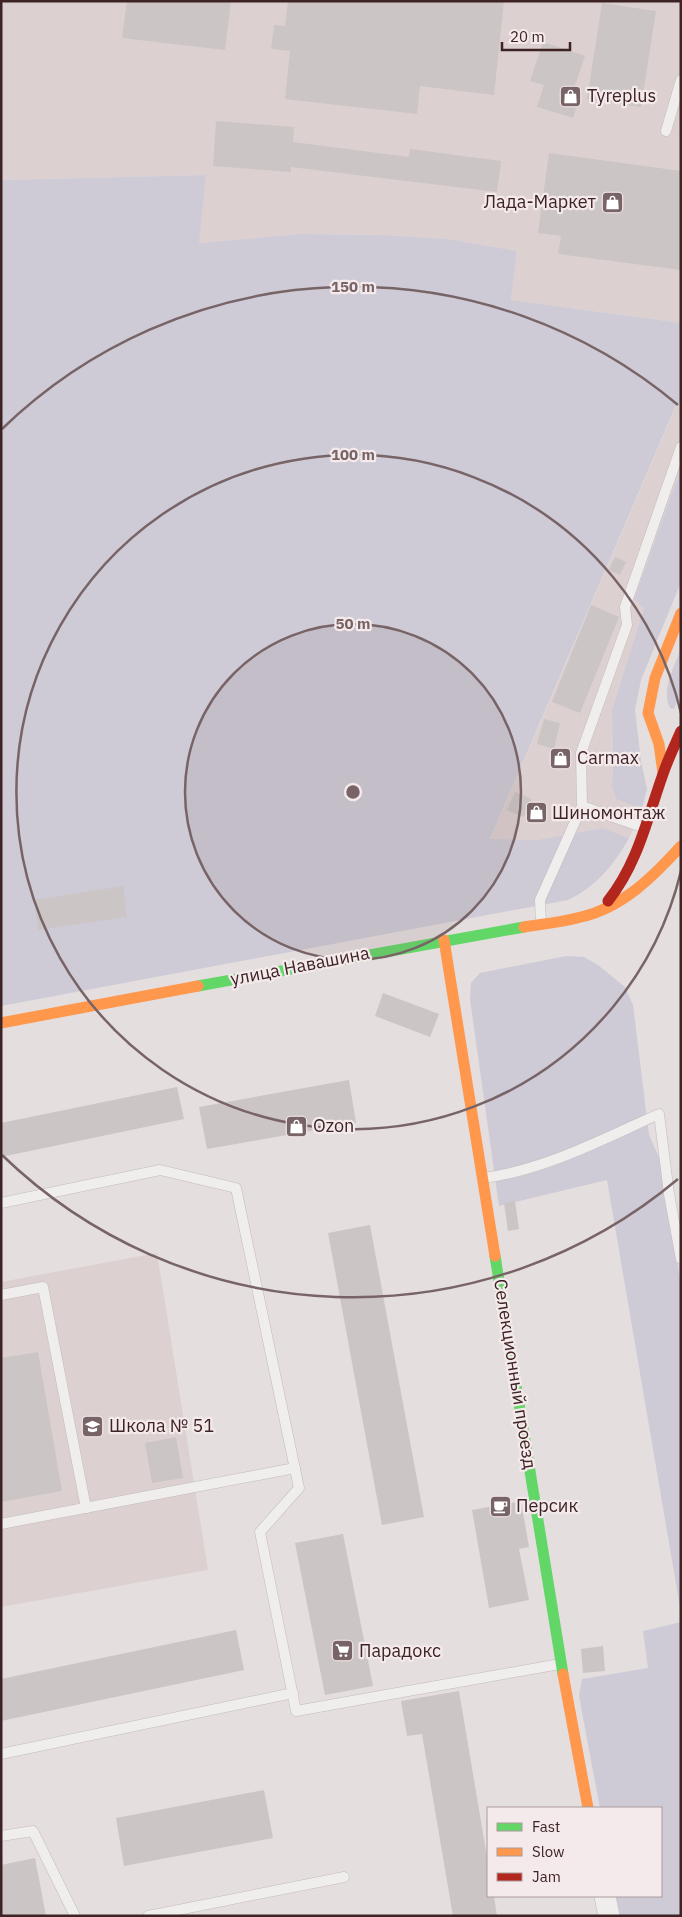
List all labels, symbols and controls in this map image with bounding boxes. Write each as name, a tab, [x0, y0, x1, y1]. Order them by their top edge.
scale bar	[502, 20, 570, 52]
text: 20 m	[510, 27, 545, 46]
shop icon: Tyreplus	[559, 84, 583, 108]
place label: Tyreplus	[587, 84, 656, 107]
place label: Лада-Маркет	[484, 190, 596, 213]
shop icon: Лада-Маркет	[600, 190, 624, 214]
text: 150 m	[331, 277, 375, 296]
text: 100 m	[331, 445, 375, 464]
text: 50 m	[336, 614, 370, 633]
shop icon: Carmax	[549, 746, 573, 770]
place label: Carmax	[577, 746, 639, 769]
centre of rings	[344, 783, 362, 801]
shop icon: Шиномонтаж	[524, 801, 548, 825]
place label: Шиномонтаж	[552, 801, 666, 824]
street label: улица Навашина	[228, 941, 372, 990]
shop icon: Ozon	[285, 1114, 309, 1138]
place label: Ozon	[313, 1114, 354, 1137]
street label: Селекционный проезд	[489, 1277, 542, 1471]
school or university icon: Школа № 51	[81, 1414, 105, 1438]
place label: Школа № 51	[109, 1414, 214, 1437]
cafe icon: Персик	[488, 1494, 512, 1518]
place label: Персик	[516, 1494, 578, 1517]
supermarket icon: Парадокс	[331, 1639, 355, 1663]
place label: Парадокс	[359, 1639, 441, 1662]
legend	[487, 1807, 662, 1897]
text: Fast	[532, 1817, 560, 1836]
text: Slow	[532, 1842, 565, 1861]
text: Jam	[532, 1867, 561, 1886]

